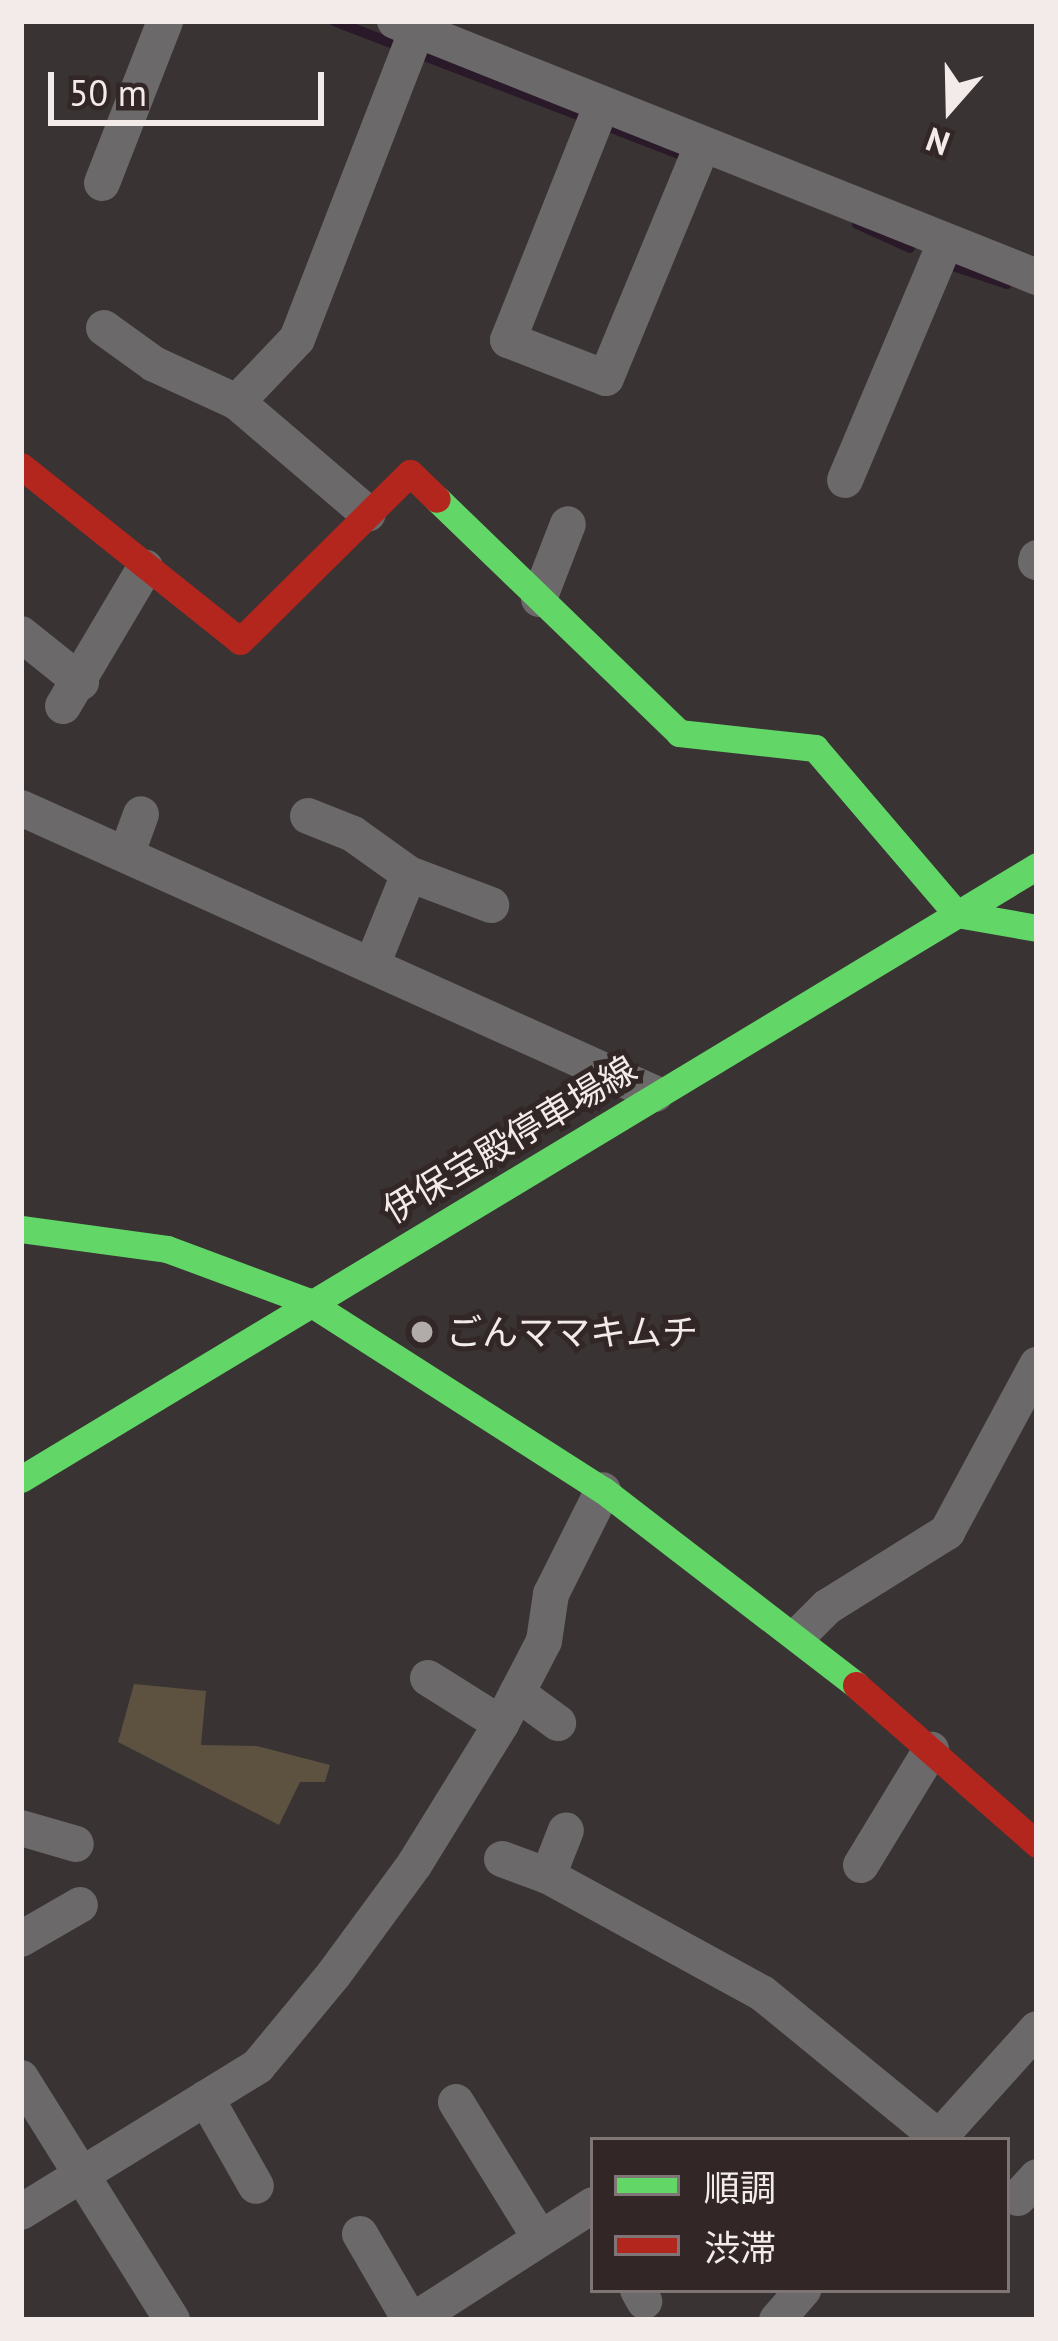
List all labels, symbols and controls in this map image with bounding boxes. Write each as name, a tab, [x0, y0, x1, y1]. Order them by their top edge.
scale bar	[54, 48, 330, 122]
north arrow	[890, 48, 1010, 168]
text: 50 m	[69, 69, 147, 116]
text: N	[920, 118, 955, 166]
street label: 伊保宝殿停車場線	[374, 1046, 644, 1232]
place label: ごんママキムチ	[446, 1310, 698, 1354]
marker: ごんママキムチ	[409, 1319, 435, 1345]
legend	[590, 2137, 1010, 2293]
text: 順調	[704, 2164, 776, 2211]
text: 渋滞	[704, 2224, 776, 2271]

